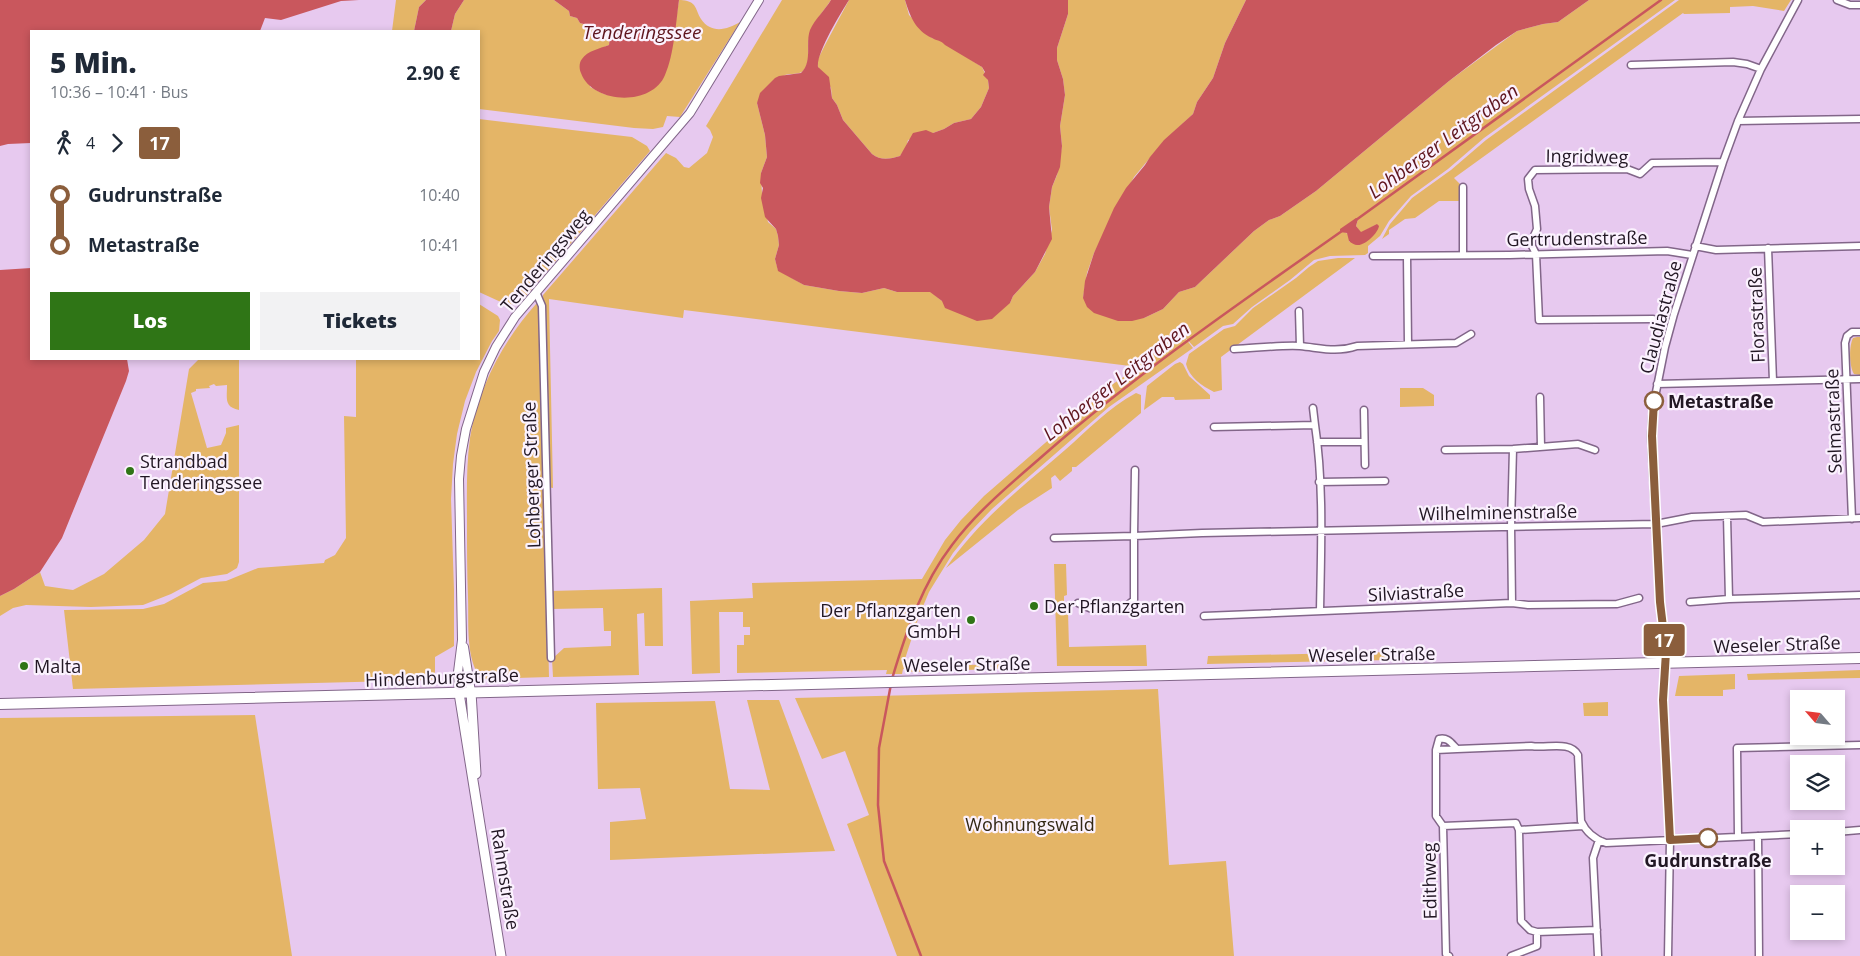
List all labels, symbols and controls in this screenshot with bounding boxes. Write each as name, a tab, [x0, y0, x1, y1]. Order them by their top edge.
water label: Tenderingssee	[583, 19, 701, 45]
text: 5 Min.	[50, 43, 137, 81]
text: 2.90 €	[406, 60, 460, 86]
water label: Lohberger Leitgraben	[1363, 78, 1523, 204]
text: 10:36 – 10:41 · Bus	[50, 81, 188, 103]
icon: walk	[50, 129, 78, 157]
icon: forward	[103, 129, 131, 157]
text: 17	[149, 131, 170, 155]
text: 4	[86, 132, 95, 154]
street label: Ingridweg	[1545, 143, 1629, 169]
text: Gudrunstraße	[88, 182, 222, 208]
text: 10:40	[419, 184, 460, 206]
street label: Tenderingsweg	[495, 203, 595, 316]
street label: Gertrudenstraße	[1506, 225, 1648, 251]
text: Metastraße	[88, 232, 199, 258]
text: 10:41	[419, 234, 460, 256]
street label: Claudiastraße	[1633, 258, 1687, 376]
street label: Florastraße	[1742, 267, 1770, 363]
button: Los	[50, 292, 250, 350]
button: Tickets	[260, 292, 460, 350]
water label: Lohberger Leitgraben	[1037, 315, 1195, 447]
street label: Selmastraße	[1819, 368, 1847, 474]
place label: Metastraße	[1668, 389, 1774, 413]
marker: Metastraße	[1644, 391, 1664, 411]
street label: Lohberger Straße	[516, 401, 546, 549]
place label: Strandbad Tenderingssee	[140, 449, 262, 494]
marker: Strandbad Tenderingssee	[124, 465, 136, 477]
street label: Wilhelminenstraße	[1419, 499, 1577, 525]
street label: Silviastraße	[1367, 577, 1465, 607]
place label: Der Pflanzgarten	[1044, 594, 1185, 618]
place label: Der Pflanzgarten GmbH	[820, 598, 961, 643]
marker: Der Pflanzgarten	[1028, 600, 1040, 612]
marker: Der Pflanzgarten GmbH	[965, 614, 977, 626]
line badge: 17	[1642, 624, 1686, 656]
text: 17	[1654, 628, 1674, 652]
street label: Weseler Straße	[1713, 630, 1841, 658]
street label: Weseler Straße	[1308, 641, 1436, 667]
street label: Weseler Straße	[903, 651, 1031, 677]
place label: Malta	[34, 654, 81, 678]
marker: Malta	[18, 660, 30, 672]
street label: Hindenburgstraße	[365, 662, 519, 692]
north arrow	[1790, 690, 1845, 745]
map controls	[1790, 690, 1845, 940]
button: layers	[1790, 755, 1845, 810]
park label: Wohnungswald	[965, 812, 1095, 836]
button: +	[1790, 820, 1845, 875]
street label: Rahmstraße	[486, 827, 526, 931]
marker: Gudrunstraße	[1698, 828, 1718, 848]
street label: Edithweg	[1416, 842, 1442, 920]
place label: Gudrunstraße	[1644, 848, 1772, 872]
button: −	[1790, 885, 1845, 940]

